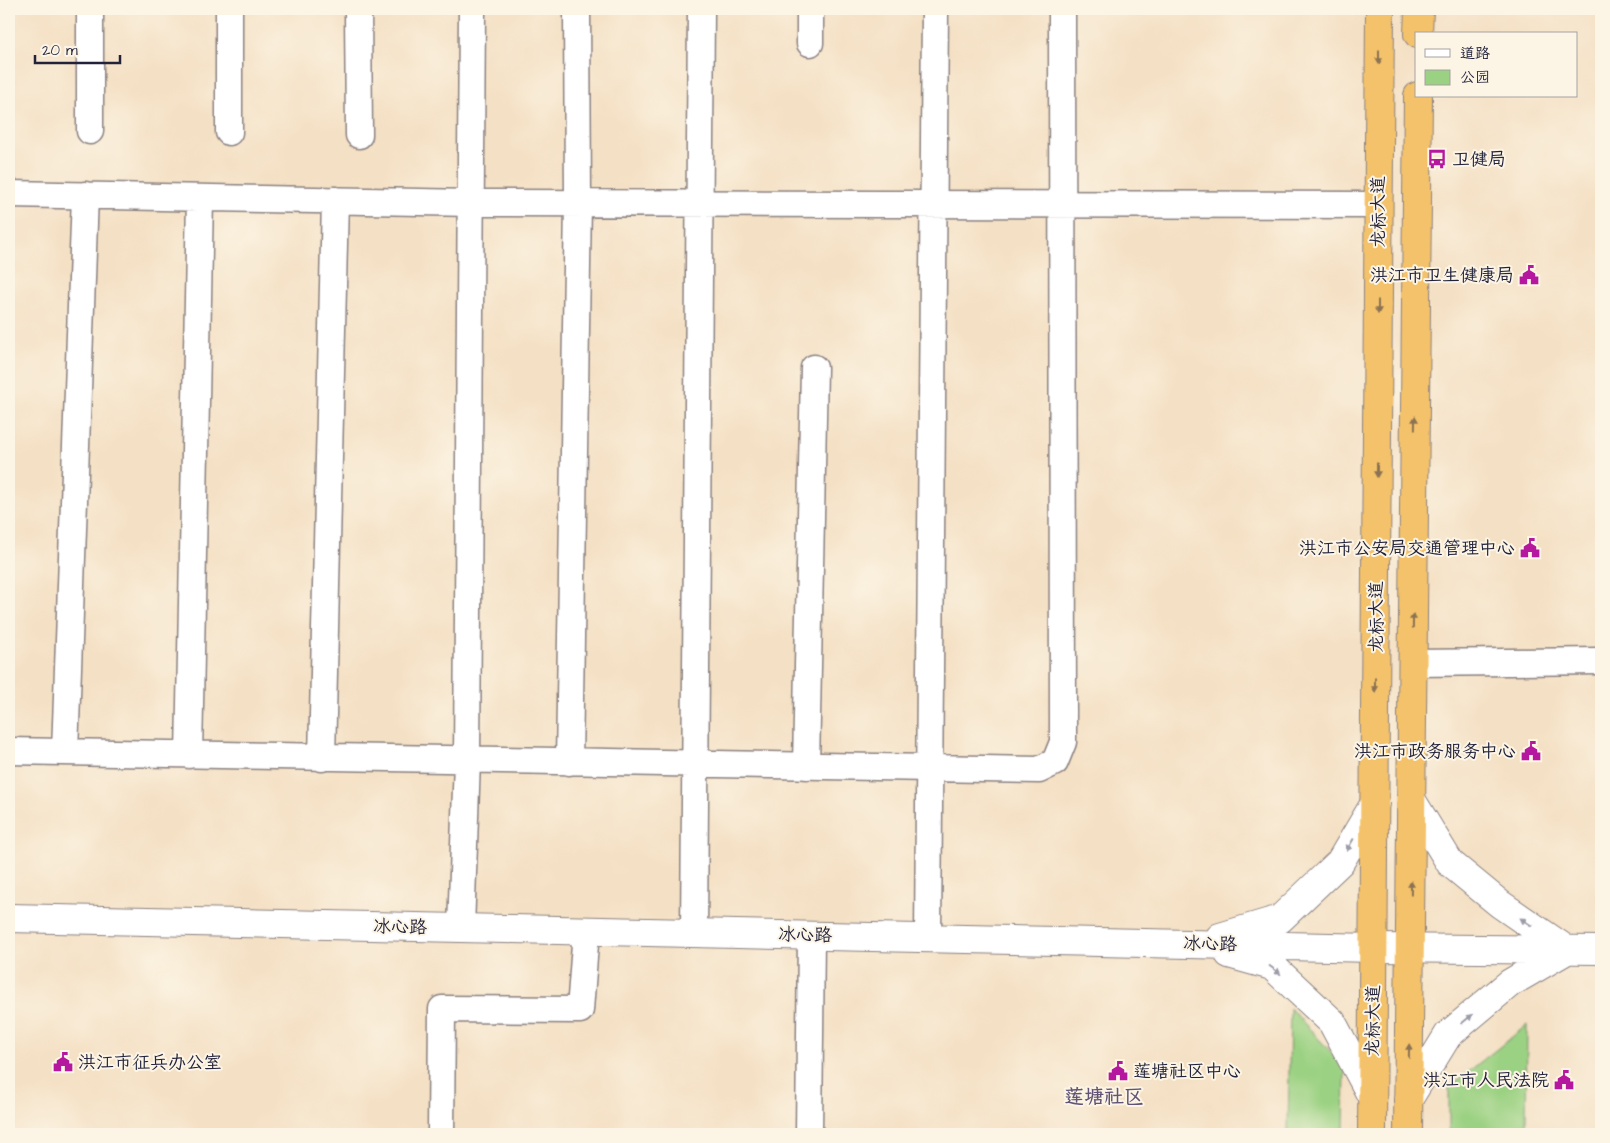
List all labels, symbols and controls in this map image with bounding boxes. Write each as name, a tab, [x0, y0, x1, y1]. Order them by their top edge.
scale bar	[35, 32, 120, 64]
legend	[1415, 32, 1578, 98]
text: 20 m	[42, 40, 78, 61]
text: 道路	[1460, 43, 1490, 64]
one-way arrow	[1375, 50, 1383, 66]
text: 公园	[1460, 67, 1490, 88]
place label: 卫健局	[1452, 147, 1506, 172]
bus stop icon: 卫健局	[1426, 148, 1448, 170]
street label: 龙标大道	[1366, 176, 1391, 248]
place label: 洪江市卫生健康局	[1370, 263, 1514, 288]
public building icon: 洪江市卫生健康局	[1518, 264, 1540, 286]
one-way arrow	[1374, 300, 1382, 316]
one-way arrow	[1411, 415, 1419, 431]
one-way arrow	[1373, 462, 1381, 478]
place label: 洪江市公安局交通管理中心	[1299, 536, 1515, 561]
public building icon: 洪江市公安局交通管理中心	[1519, 537, 1541, 559]
street label: 龙标大道	[1364, 581, 1389, 653]
one-way arrow	[1409, 612, 1417, 628]
one-way arrow	[1371, 677, 1379, 693]
place label: 洪江市政务服务中心	[1354, 739, 1516, 764]
public building icon: 洪江市政务服务中心	[1520, 740, 1542, 762]
one-way arrow	[1346, 838, 1354, 853]
one-way arrow	[1407, 880, 1415, 896]
street label: 冰心路	[373, 914, 427, 940]
one-way arrow	[1520, 917, 1533, 927]
street label: 冰心路	[778, 922, 832, 948]
street label: 冰心路	[1183, 931, 1237, 957]
one-way arrow	[1268, 965, 1281, 976]
street label: 龙标大道	[1360, 985, 1386, 1057]
one-way arrow	[1461, 1013, 1474, 1024]
one-way arrow	[1405, 1042, 1413, 1058]
place label: 洪江市征兵办公室	[78, 1050, 222, 1075]
public building icon: 洪江市征兵办公室	[52, 1051, 74, 1073]
place label: 莲塘社区中心	[1133, 1059, 1241, 1084]
public building icon: 莲塘社区中心	[1107, 1060, 1129, 1082]
place label: 洪江市人民法院	[1423, 1068, 1549, 1093]
public building icon: 洪江市人民法院	[1553, 1069, 1575, 1091]
district label: 莲塘社区	[1064, 1083, 1144, 1111]

